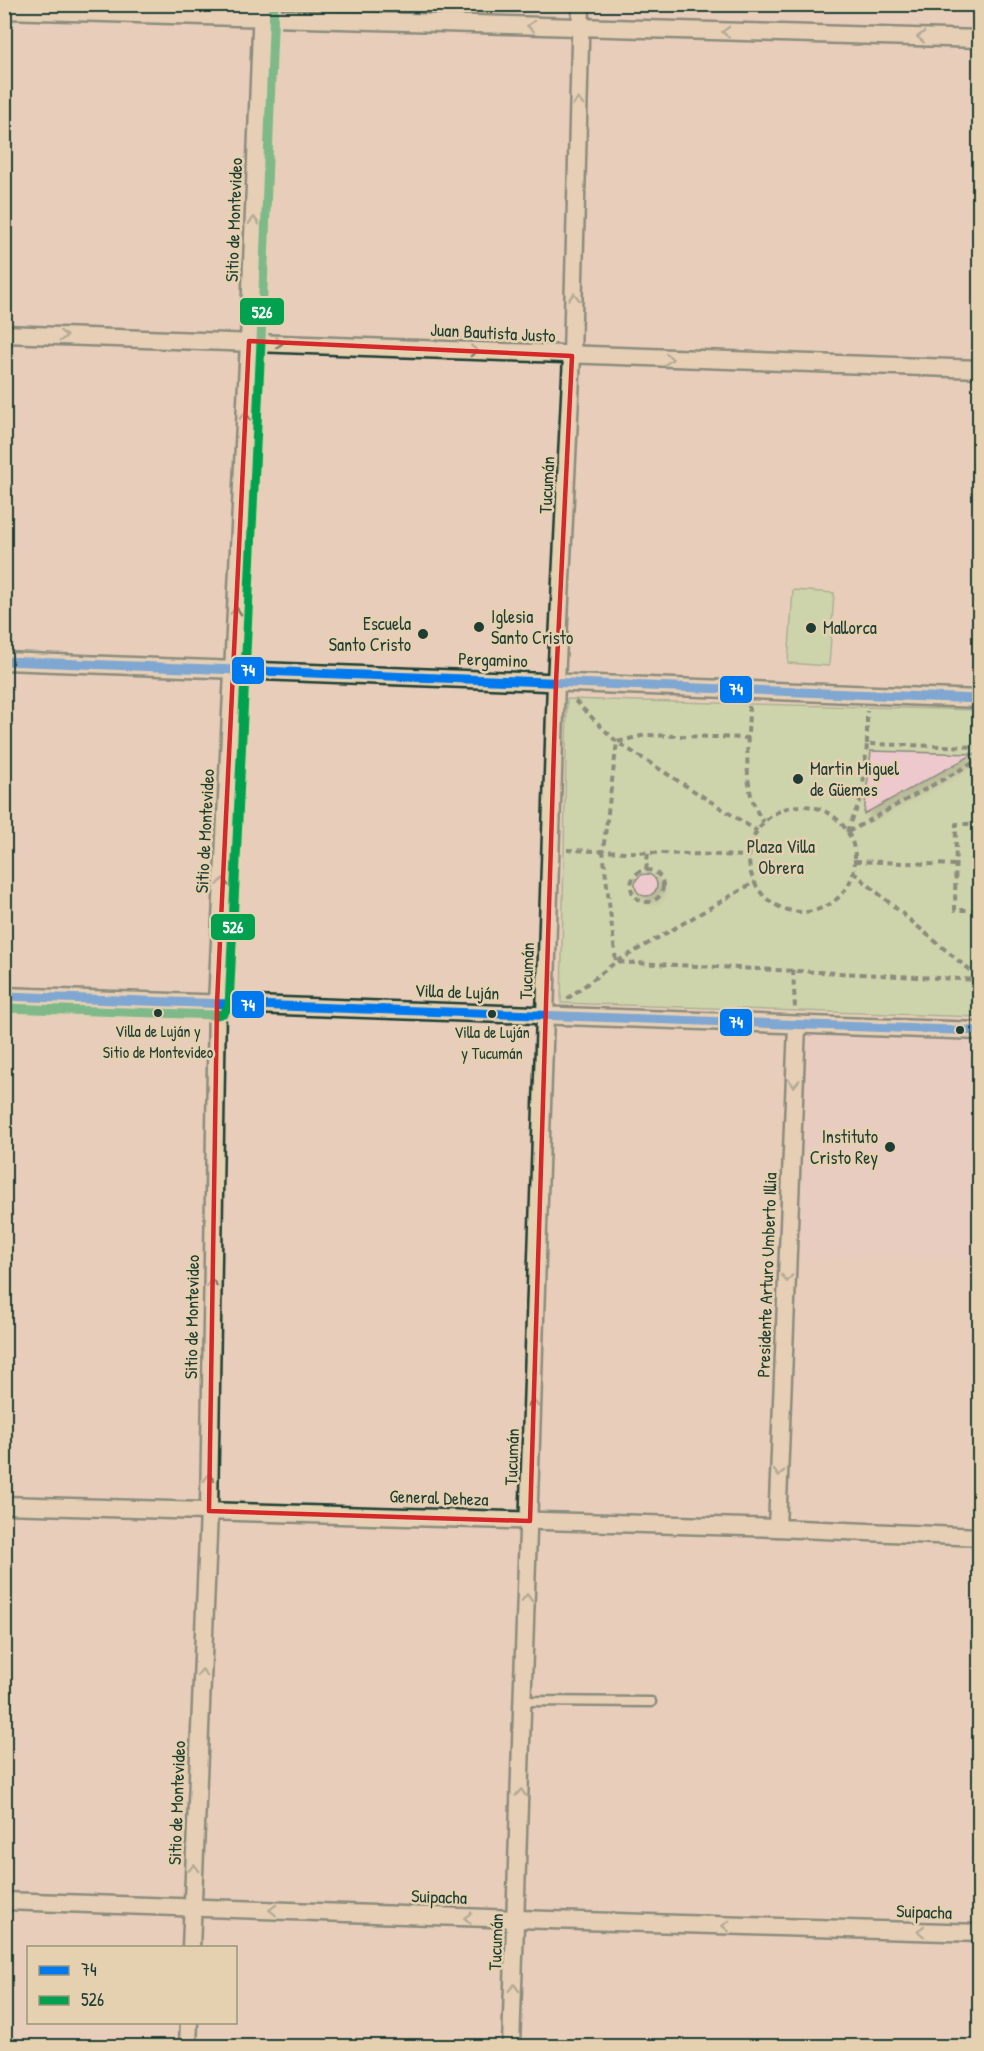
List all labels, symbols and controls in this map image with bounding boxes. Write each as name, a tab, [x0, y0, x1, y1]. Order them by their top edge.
one-way arrow	[527, 19, 536, 32]
one-way arrow	[722, 25, 731, 38]
one-way arrow	[917, 31, 926, 44]
one-way arrow	[572, 98, 584, 107]
street label: Sitio de Montevideo	[219, 157, 248, 283]
one-way arrow	[247, 217, 260, 226]
one-way arrow	[567, 293, 580, 302]
line badge: 526	[239, 297, 285, 326]
text: 526	[252, 301, 273, 323]
street label: Juan Bautista Justo	[430, 317, 556, 348]
one-way arrow	[58, 330, 67, 342]
one-way arrow	[274, 336, 283, 349]
one-way arrow	[469, 345, 478, 358]
one-way arrow	[664, 353, 673, 365]
one-way arrow	[239, 411, 252, 420]
street label: Tucumán	[533, 456, 560, 514]
place label: Iglesia Santo Cristo	[491, 604, 573, 650]
one-way arrow	[229, 606, 242, 615]
place label: Escuela Santo Cristo	[329, 611, 411, 657]
place label: Mallorca	[823, 615, 877, 640]
marker: Iglesia Santo Cristo	[472, 620, 486, 634]
marker: Mallorca	[804, 621, 818, 635]
marker: Escuela Santo Cristo	[416, 627, 430, 641]
street label: Pergamino	[458, 646, 528, 673]
line badge: 74	[231, 656, 265, 685]
text: 74	[240, 659, 255, 681]
line badge: 74	[719, 675, 753, 704]
text: 74	[728, 678, 743, 700]
place label: Martin Miguel de Güemes	[810, 756, 899, 802]
street label: Sitio de Montevideo	[189, 768, 220, 894]
marker: Martin Miguel de Güemes	[791, 772, 805, 786]
park label: Plaza Villa Obrera	[747, 834, 815, 880]
one-way arrow	[216, 877, 229, 886]
line badge: 526	[210, 913, 256, 941]
text: 526	[223, 916, 244, 938]
street label: Tucumán	[513, 942, 540, 1000]
street label: Villa de Luján	[414, 978, 500, 1005]
line badge: 74	[231, 990, 265, 1019]
text: 74	[240, 994, 255, 1016]
marker: Villa de Luján y Sitio de Montevideo	[152, 1007, 164, 1019]
marker: Villa de Luján y Tucumán	[486, 1008, 498, 1020]
line badge: 74	[719, 1008, 753, 1037]
text: 74	[728, 1011, 743, 1033]
place label: Villa de Luján y Sitio de Montevideo	[103, 1020, 214, 1063]
place label: Villa de Luján y Tucumán	[454, 1021, 530, 1064]
unlabelled marker	[954, 1024, 966, 1036]
one-way arrow	[788, 1079, 801, 1088]
place label: Instituto Cristo Rey	[810, 1124, 878, 1170]
marker: Instituto Cristo Rey	[883, 1140, 897, 1154]
street label: Presidente Arturo Umberto Illia	[750, 1172, 783, 1378]
street label: Sitio de Montevideo	[178, 1255, 205, 1379]
one-way arrow	[780, 1273, 793, 1282]
one-way arrow	[206, 1279, 218, 1288]
one-way arrow	[527, 1399, 539, 1408]
street label: Tucumán	[498, 1428, 525, 1486]
one-way arrow	[773, 1468, 786, 1477]
one-way arrow	[203, 1474, 215, 1483]
street label: General Deheza	[389, 1483, 489, 1512]
one-way arrow	[521, 1594, 533, 1603]
one-way arrow	[196, 1669, 208, 1678]
street label: Sitio de Montevideo	[162, 1740, 191, 1866]
one-way arrow	[515, 1789, 527, 1798]
one-way arrow	[188, 1864, 201, 1873]
street label: Suipacha	[411, 1883, 467, 1910]
street label: Suipacha	[896, 1898, 952, 1925]
one-way arrow	[269, 1904, 278, 1917]
one-way arrow	[464, 1911, 473, 1924]
street label: Tucumán	[482, 1913, 509, 1971]
one-way arrow	[722, 1919, 731, 1932]
one-way arrow	[917, 1925, 926, 1938]
legend	[27, 1946, 237, 2024]
text: 74	[81, 1957, 97, 1982]
one-way arrow	[507, 1984, 520, 1993]
text: 526	[81, 1987, 104, 2012]

